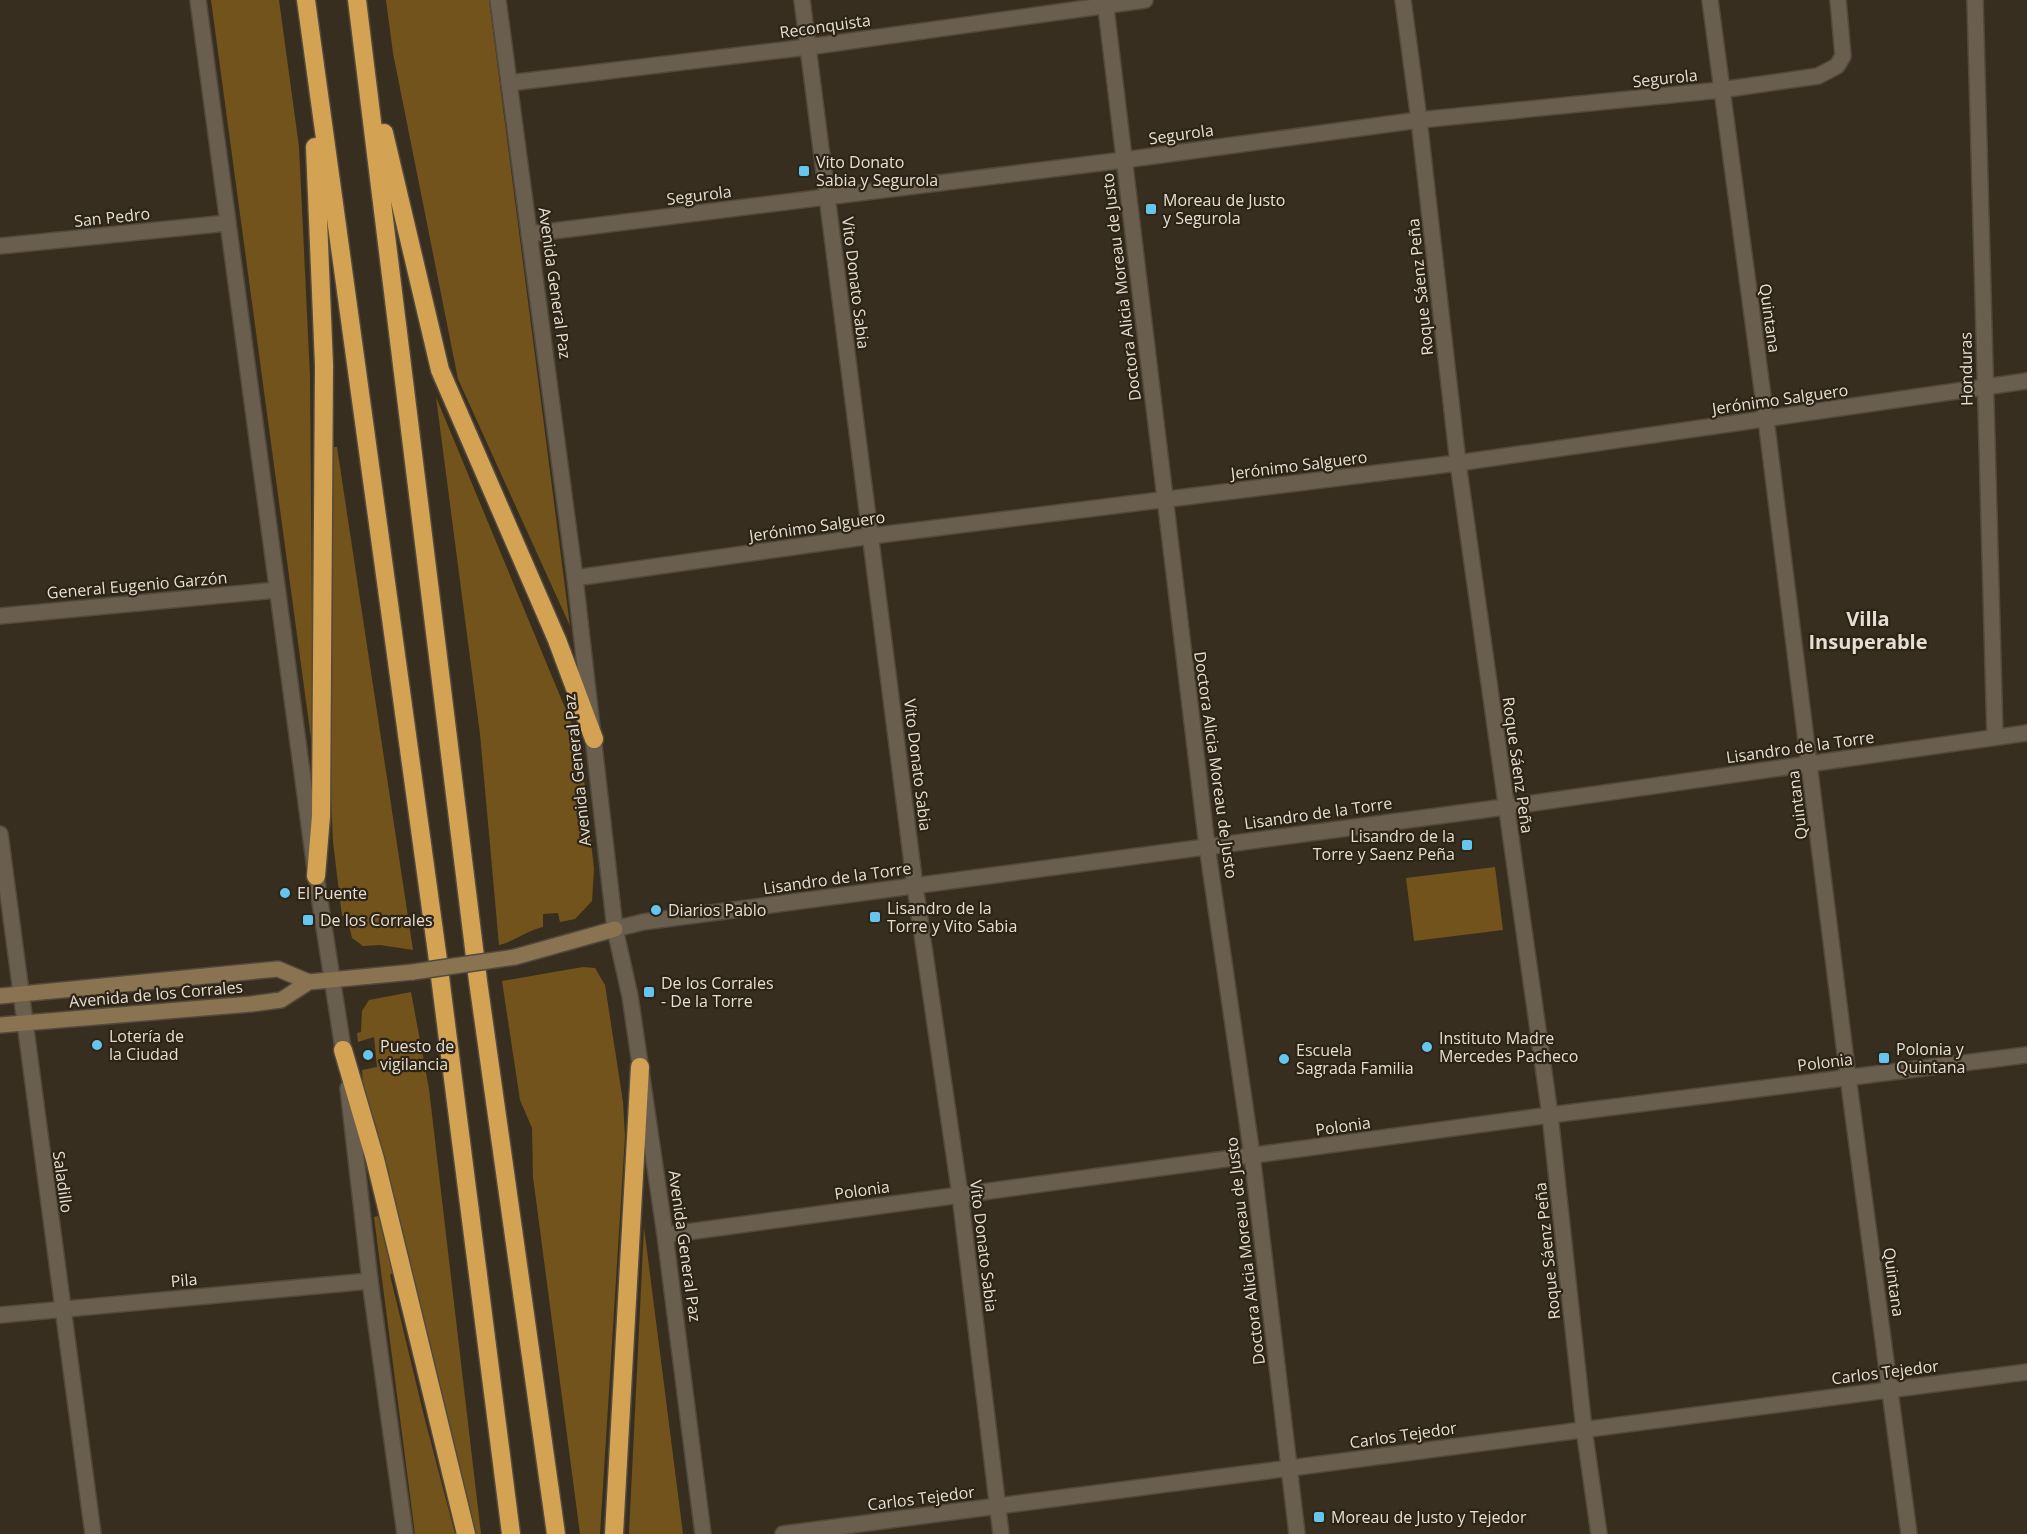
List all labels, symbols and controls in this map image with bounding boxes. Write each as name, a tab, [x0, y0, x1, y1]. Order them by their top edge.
street label: Reconquista	[778, 9, 872, 43]
street label: Segurola	[1631, 64, 1699, 92]
street label: Segurola	[1147, 119, 1215, 149]
place label: Vito Donato Sabia y Segurola	[816, 151, 938, 191]
marker: Vito Donato Sabia y Segurola	[797, 164, 811, 178]
street label: Doctora Alicia Moreau de Justo	[1096, 172, 1146, 402]
street label: Segurola	[665, 180, 733, 210]
place label: Moreau de Justo y Segurola	[1163, 189, 1285, 229]
street label: San Pedro	[73, 202, 151, 232]
marker: Moreau de Justo y Segurola	[1144, 202, 1158, 216]
street label: Avenida General Paz	[533, 206, 577, 360]
street label: Vito Donato Sabia	[837, 216, 875, 350]
street label: Roque Sáenz Peña	[1402, 217, 1438, 357]
street label: Quintana	[1754, 282, 1786, 354]
street label: Honduras	[1954, 332, 1978, 406]
street label: Jerónimo Salguero	[1709, 379, 1849, 420]
street label: Jerónimo Salguero	[1228, 446, 1368, 485]
street label: Jerónimo Salguero	[746, 506, 886, 547]
street label: General Eugenio Garzón	[46, 566, 228, 604]
district label: Villa Insuperable	[1808, 605, 1928, 655]
street label: Doctora Alicia Moreau de Justo	[1189, 650, 1243, 880]
street label: Avenida General Paz	[558, 693, 596, 847]
street label: Roque Sáenz Peña	[1498, 695, 1538, 835]
street label: Vito Donato Sabia	[899, 698, 937, 832]
street label: Lisandro de la Torre	[1725, 726, 1875, 768]
street label: Quintana	[1782, 769, 1812, 841]
street label: Lisandro de la Torre	[1243, 792, 1393, 834]
place label: Lisandro de la Torre y Saenz Peña	[1313, 825, 1455, 865]
marker: Lisandro de la Torre y Saenz Peña	[1460, 838, 1474, 852]
street label: Lisandro de la Torre	[762, 857, 912, 899]
place label: El Puente	[297, 882, 367, 904]
marker: El Puente	[278, 886, 292, 900]
place label: Lisandro de la Torre y Vito Sabia	[887, 897, 1017, 937]
place label: Diarios Pablo	[668, 899, 767, 921]
marker: Diarios Pablo	[649, 903, 663, 917]
place label: De los Corrales	[320, 909, 433, 931]
marker: Lisandro de la Torre y Vito Sabia	[868, 910, 882, 924]
marker: De los Corrales	[301, 913, 315, 927]
place label: De los Corrales - De la Torre	[661, 972, 774, 1012]
street label: Avenida de los Corrales	[68, 975, 244, 1013]
marker: De los Corrales - De la Torre	[642, 985, 656, 999]
place label: Lotería de la Ciudad	[109, 1025, 184, 1065]
place label: Instituto Madre Mercedes Pacheco	[1439, 1027, 1578, 1067]
place label: Puesto de vigilancia	[380, 1035, 454, 1075]
marker: Lotería de la Ciudad	[90, 1038, 104, 1052]
place label: Polonia y Quintana	[1896, 1038, 1965, 1078]
place label: Escuela Sagrada Familia	[1296, 1039, 1414, 1079]
marker: Instituto Madre Mercedes Pacheco	[1420, 1040, 1434, 1054]
marker: Puesto de vigilancia	[361, 1048, 375, 1062]
street label: Polonia	[1796, 1048, 1854, 1076]
marker: Polonia y Quintana	[1877, 1051, 1891, 1065]
marker: Escuela Sagrada Familia	[1277, 1052, 1291, 1066]
street label: Polonia	[1314, 1111, 1372, 1141]
street label: Doctora Alicia Moreau de Justo	[1220, 1136, 1270, 1366]
street label: Saladillo	[48, 1150, 78, 1214]
street label: Avenida General Paz	[663, 1169, 707, 1323]
street label: Polonia	[833, 1175, 891, 1205]
street label: Vito Donato Sabia	[965, 1179, 1003, 1313]
street label: Roque Sáenz Peña	[1529, 1181, 1565, 1321]
street label: Quintana	[1878, 1246, 1910, 1318]
street label: Pila	[170, 1268, 198, 1292]
street label: Carlos Tejedor	[1830, 1354, 1940, 1389]
street label: Carlos Tejedor	[1348, 1417, 1458, 1453]
street label: Carlos Tejedor	[866, 1480, 976, 1515]
place label: Moreau de Justo y Tejedor	[1331, 1506, 1527, 1528]
marker: Moreau de Justo y Tejedor	[1312, 1510, 1326, 1524]

